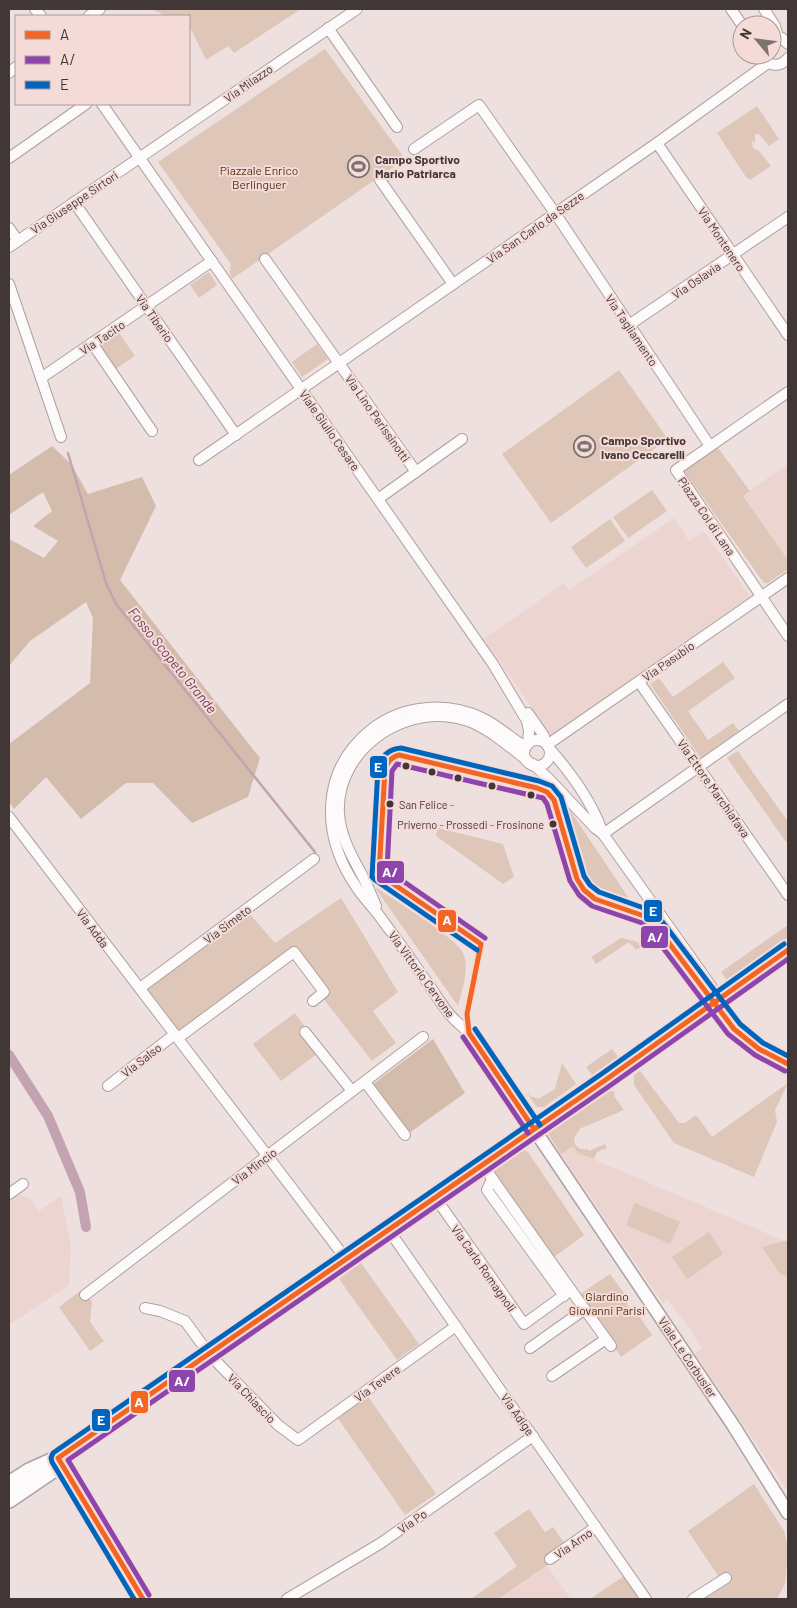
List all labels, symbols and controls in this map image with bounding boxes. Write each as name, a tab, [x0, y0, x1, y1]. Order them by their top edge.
legend	[15, 15, 190, 105]
north arrow	[732, 15, 782, 65]
text: A	[60, 25, 69, 43]
text: N	[736, 25, 755, 42]
text: A/	[60, 50, 75, 68]
street label: Via Milazzo	[221, 61, 275, 105]
text: E	[60, 75, 69, 93]
place label: Campo Sportivo Mario Patriarca	[375, 152, 460, 180]
sports icon: Campo Sportivo Mario Patriarca	[347, 154, 371, 178]
park label: Piazzale Enrico Berlinguer	[220, 163, 298, 191]
street label: Via Giuseppe Sirtori	[28, 168, 120, 236]
street label: Via San Carlo da Sezze	[484, 188, 586, 266]
street label: Via Montenero	[695, 204, 749, 274]
street label: Via Oslavia	[669, 259, 723, 301]
street label: Via Tiberio	[133, 291, 177, 345]
street label: Via Tagliamento	[603, 292, 661, 368]
street label: Via Tacito	[77, 317, 127, 357]
street label: Via Lino Perissinotti	[343, 372, 413, 464]
street label: Viale Giulio Cesare	[297, 387, 363, 473]
place label: Campo Sportivo Ivano Ceccarelli	[601, 433, 686, 461]
sports icon: Campo Sportivo Ivano Ceccarelli	[573, 435, 597, 459]
street label: Piazza Col di Lana	[675, 474, 739, 558]
water label: Fosso Scopeto Grande	[125, 603, 221, 717]
street label: Via Pasubio	[639, 638, 697, 684]
street label: Via Ettore Marchiafava	[675, 736, 753, 840]
line badge: E	[369, 755, 388, 779]
text: E	[374, 758, 382, 775]
unlabelled marker	[401, 761, 411, 771]
unlabelled marker	[427, 767, 437, 777]
unlabelled marker	[453, 773, 463, 783]
unlabelled marker	[487, 781, 497, 791]
unlabelled marker	[526, 790, 536, 800]
place label: San Felice -	[399, 798, 454, 811]
marker: San Felice -	[385, 799, 395, 809]
place label: Priverno - Prossedi - Frosinone	[397, 818, 544, 831]
marker: Priverno - Prossedi - Frosinone	[548, 819, 558, 829]
line badge: A/	[376, 860, 405, 884]
text: A/	[382, 863, 398, 880]
line badge: E	[643, 899, 663, 923]
street label: Via Simeto	[201, 902, 253, 946]
text: E	[649, 902, 657, 919]
street label: Via Adda	[74, 906, 112, 950]
line badge: A	[437, 909, 457, 933]
text: A	[442, 911, 452, 928]
line badge: A/	[640, 925, 669, 949]
street label: Via Vittorio Cervone	[386, 928, 458, 1020]
text: A/	[647, 928, 663, 945]
street label: Via Salso	[118, 1040, 164, 1080]
street label: Via Mincio	[229, 1145, 279, 1187]
street label: Via Carlo Romagnoli	[449, 1222, 519, 1314]
park label: Giardino Giovanni Parisi	[569, 1289, 645, 1317]
street label: Viale Le Corbusier	[656, 1314, 720, 1400]
street label: Via Tevere	[351, 1362, 403, 1404]
line badge: A/	[168, 1369, 196, 1393]
street label: Via Chiascio	[225, 1370, 279, 1426]
text: A/	[174, 1372, 190, 1389]
line badge: A	[130, 1390, 149, 1414]
street label: Via Adige	[498, 1390, 538, 1438]
text: A	[134, 1393, 144, 1410]
line badge: E	[91, 1408, 111, 1432]
text: E	[97, 1411, 105, 1428]
street label: Via Po	[395, 1506, 429, 1536]
street label: Via Arno	[551, 1525, 595, 1561]

